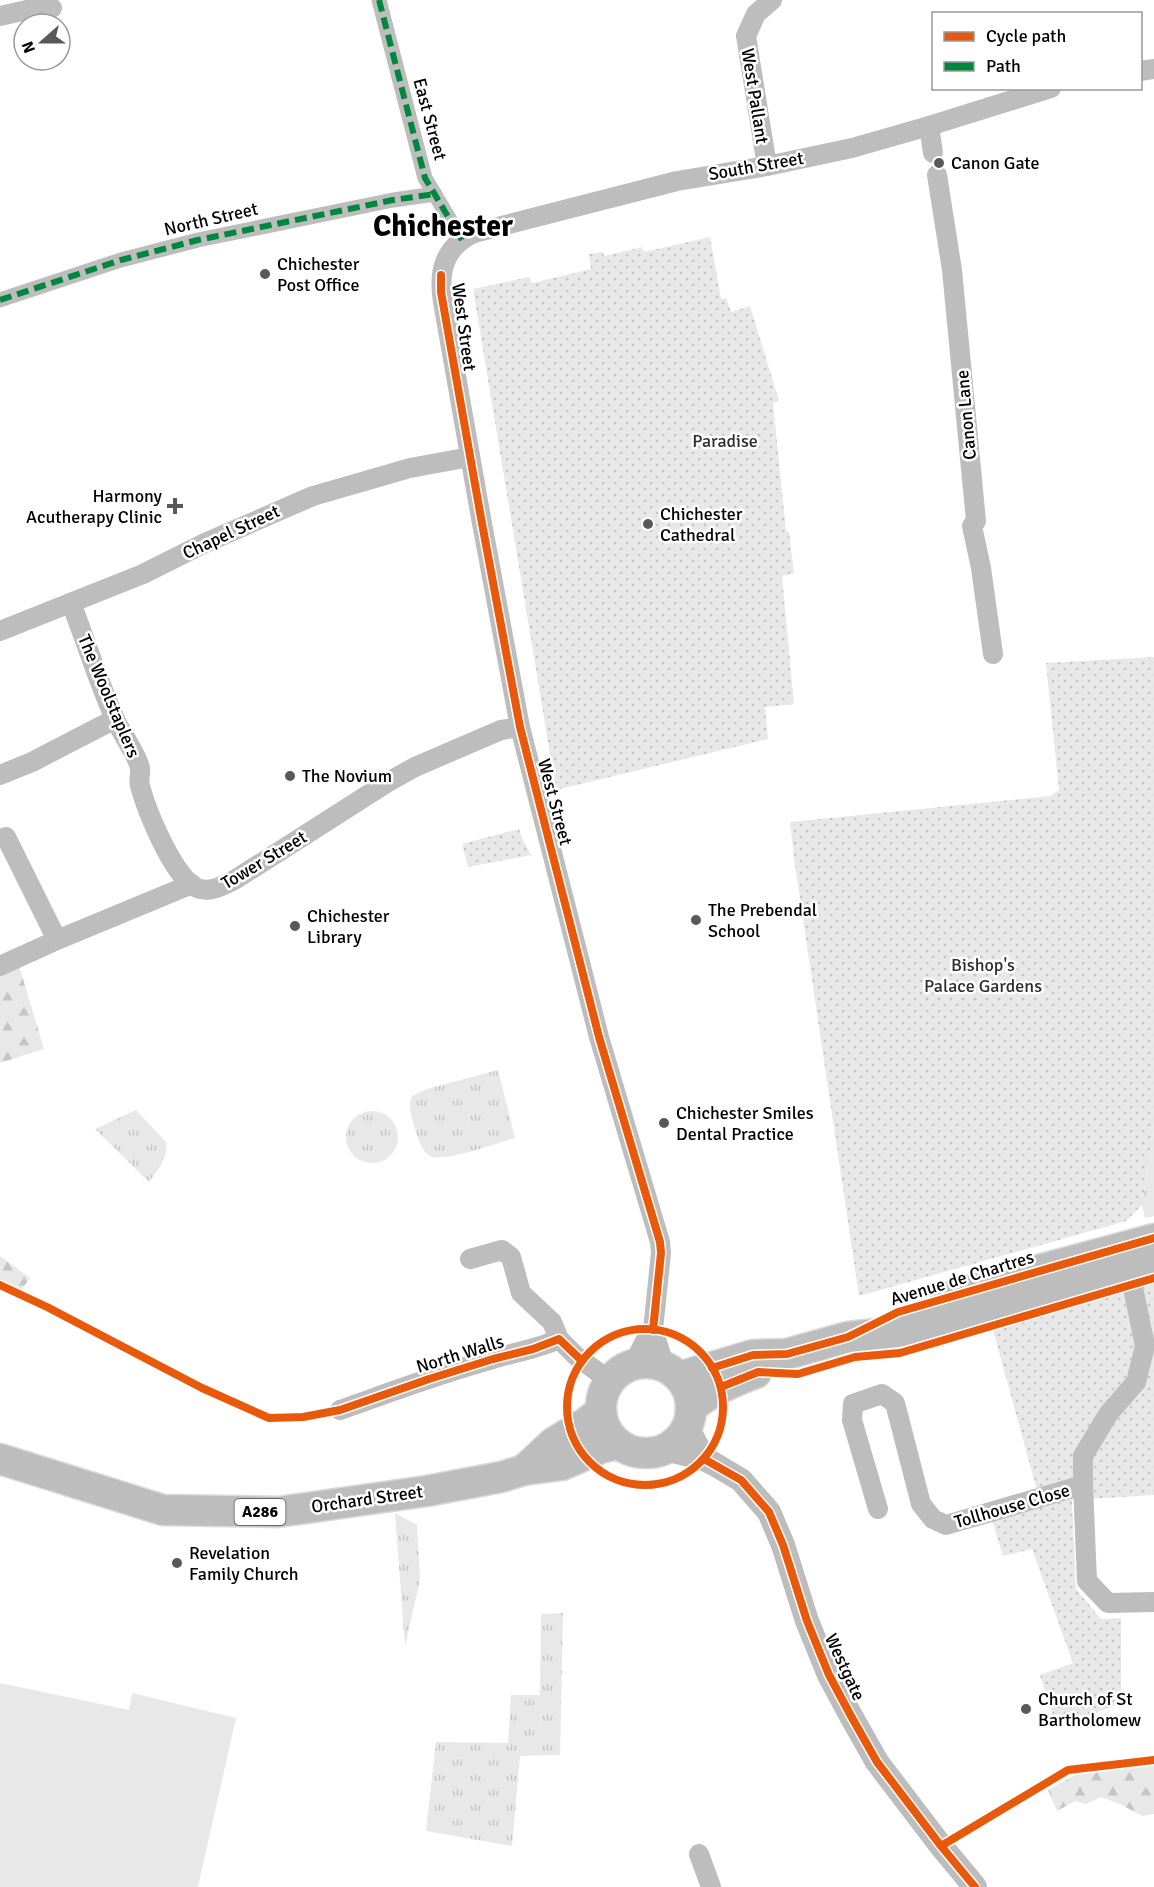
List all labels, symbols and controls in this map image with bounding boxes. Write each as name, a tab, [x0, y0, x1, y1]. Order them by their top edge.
north arrow	[12, 12, 72, 72]
legend	[932, 12, 1142, 90]
text: Cycle path	[986, 25, 1066, 47]
text: N	[18, 38, 40, 56]
street label: West Pallant	[737, 47, 773, 145]
text: Path	[986, 55, 1021, 77]
street label: East Street	[408, 75, 452, 163]
street label: South Street	[707, 147, 805, 185]
place label: Canon Gate	[951, 152, 1039, 174]
marker: Canon Gate	[932, 156, 946, 170]
street label: North Street	[162, 198, 260, 240]
district label: Chichester	[373, 208, 513, 245]
place label: Chichester Post Office	[277, 253, 360, 296]
marker: Chichester Post Office	[258, 267, 272, 281]
street label: West Street	[447, 282, 481, 372]
street label: Canon Lane	[951, 369, 981, 461]
park label: Paradise	[692, 430, 758, 452]
place label: Harmony Acutherapy Clinic	[26, 485, 163, 528]
marker: Harmony Acutherapy Clinic	[166, 497, 184, 515]
street label: Chapel Street	[179, 500, 283, 564]
place label: Chichester Cathedral	[660, 503, 743, 546]
marker: Chichester Cathedral	[641, 517, 655, 531]
street label: The Woolstaplers	[73, 631, 145, 761]
street label: West Street	[533, 756, 577, 848]
place label: The Novium	[302, 765, 392, 787]
marker: The Novium	[283, 769, 297, 783]
street label: Tower Street	[217, 826, 311, 894]
place label: The Prebendal School	[708, 899, 817, 942]
place label: Chichester Library	[307, 905, 390, 948]
marker: The Prebendal School	[689, 913, 703, 927]
marker: Chichester Library	[288, 919, 302, 933]
park label: Bishop's Palace Gardens	[924, 954, 1042, 997]
place label: Chichester Smiles Dental Practice	[676, 1102, 814, 1145]
marker: Chichester Smiles Dental Practice	[657, 1116, 671, 1130]
street label: Avenue de Chartres	[888, 1246, 1037, 1310]
street label: North Walls	[413, 1330, 507, 1378]
street label: Tollhouse Close	[952, 1479, 1072, 1533]
street label: Orchard Street	[310, 1480, 424, 1518]
road number: A286	[234, 1499, 286, 1525]
place label: Revelation Family Church	[189, 1542, 299, 1585]
marker: Revelation Family Church	[170, 1556, 184, 1570]
street label: Westgate	[820, 1630, 870, 1704]
place label: Church of St Bartholomew	[1038, 1688, 1141, 1731]
marker: Church of St Bartholomew	[1019, 1702, 1033, 1716]

